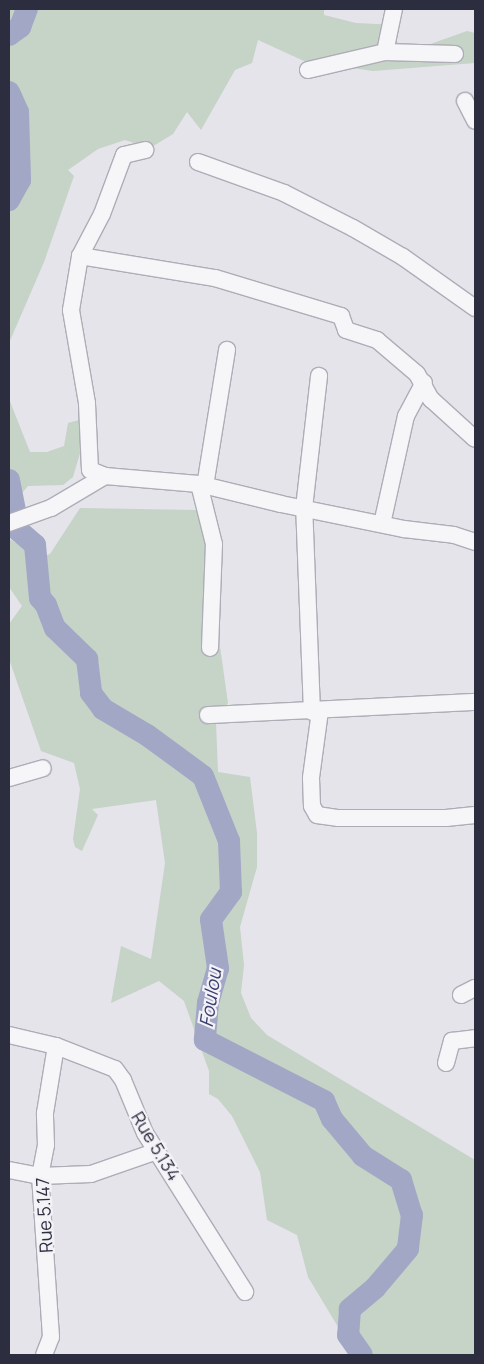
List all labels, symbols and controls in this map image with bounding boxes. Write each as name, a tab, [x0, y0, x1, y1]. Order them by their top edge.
water label: Foulou	[195, 967, 227, 1029]
street label: Rue 5.134	[127, 1108, 185, 1184]
street label: Rue 5.147	[31, 1177, 57, 1253]

